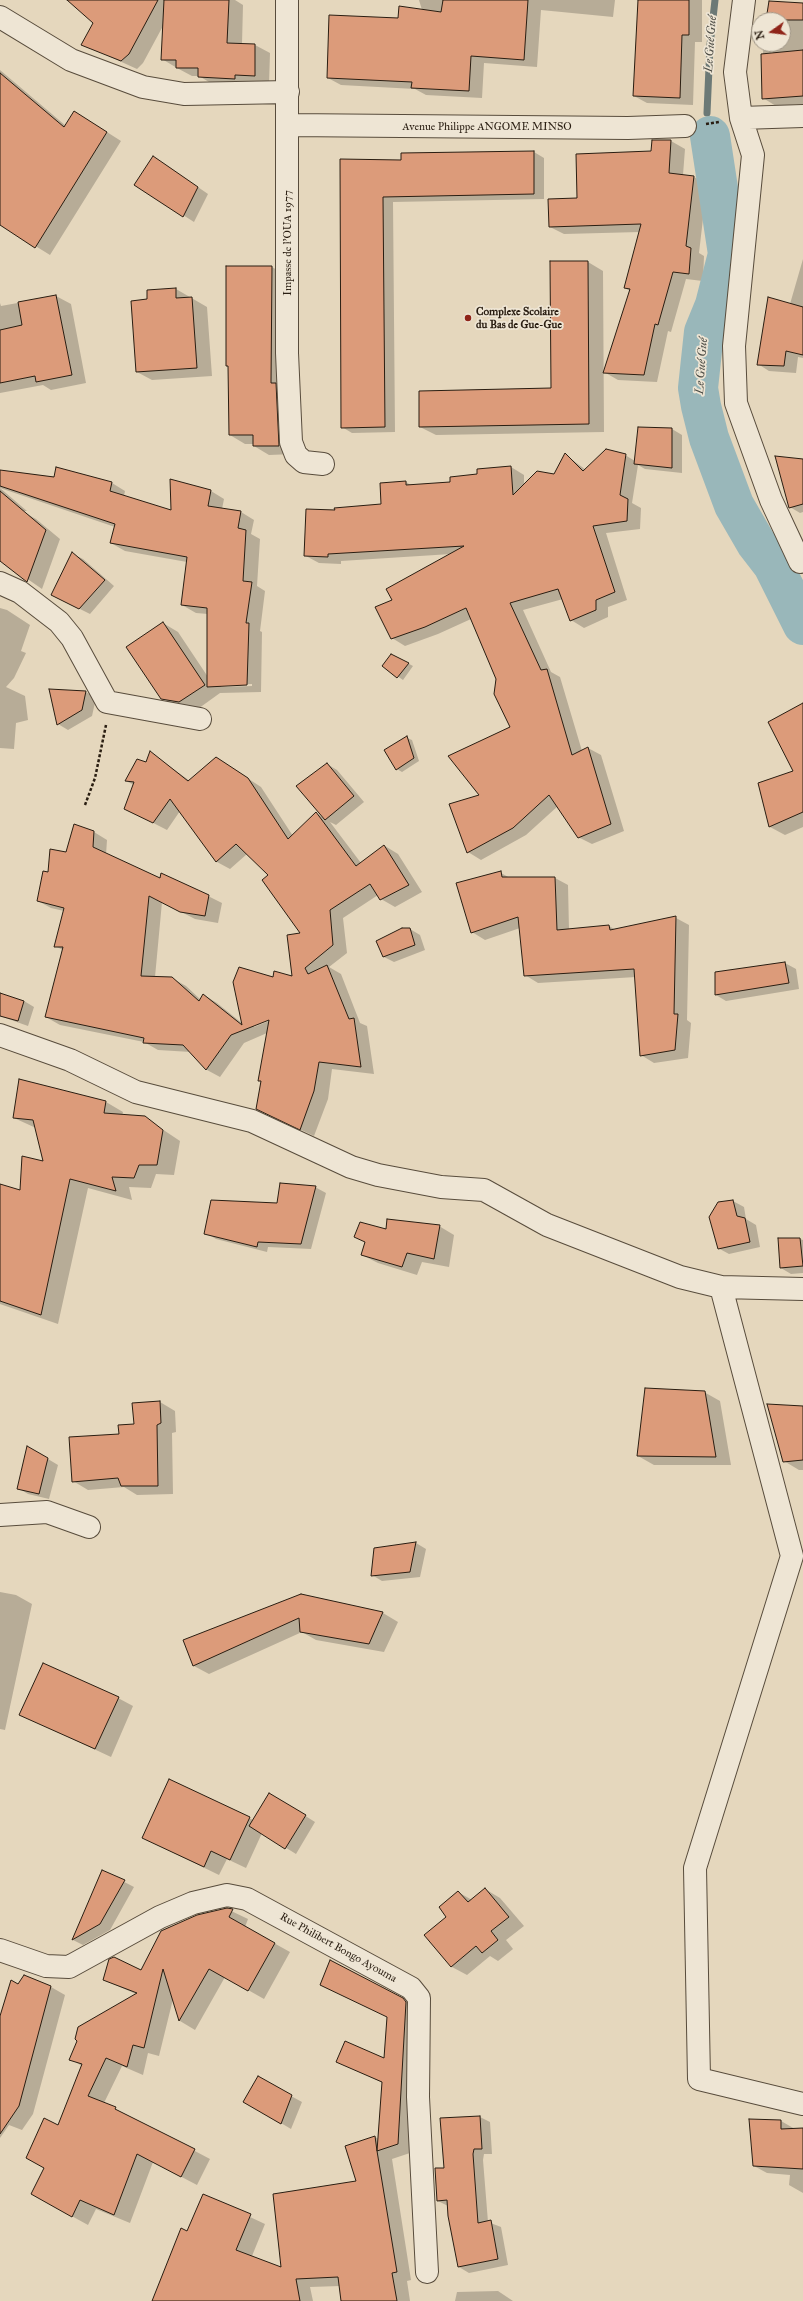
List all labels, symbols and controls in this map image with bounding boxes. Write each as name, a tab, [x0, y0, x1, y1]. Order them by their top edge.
north arrow	[751, 12, 791, 52]
water label: Le Gué Gué	[702, 15, 720, 73]
text: N	[752, 29, 767, 41]
street label: Avenue Philippe ANGOME MINSO	[402, 120, 572, 134]
street label: Impasse de l'OUA 1977	[281, 190, 295, 296]
place label: Complexe Scolaire du Bas de Gue-Gue	[476, 305, 562, 331]
marker: Complexe Scolaire du Bas de Gue-Gue	[463, 313, 473, 323]
water label: Le Gué Gué	[693, 337, 711, 395]
street label: Rue Philibert Bongo Ayouma	[277, 1910, 399, 1986]

